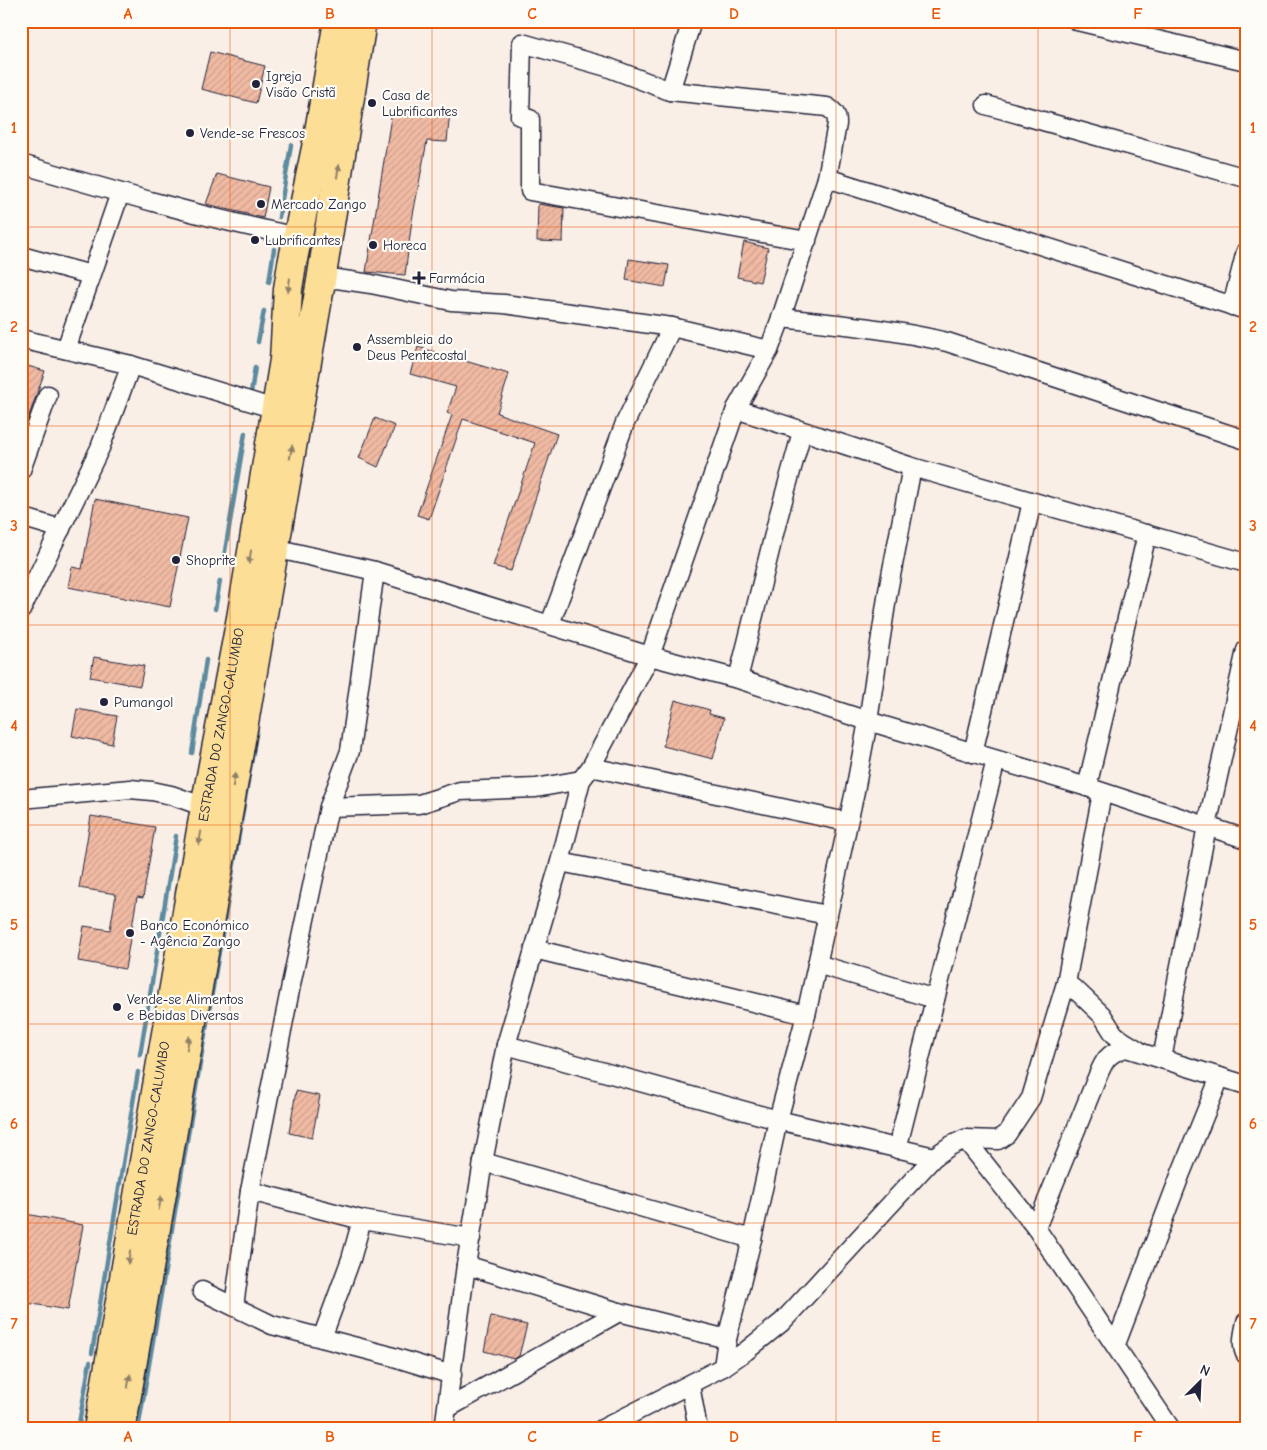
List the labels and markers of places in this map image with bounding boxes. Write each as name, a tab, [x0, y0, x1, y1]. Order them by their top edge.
place label: Igreja Visão Cristã	[266, 68, 336, 101]
marker: Igreja Visão Cristã	[250, 78, 262, 90]
place label: Casa de Lubrificantes	[382, 87, 458, 120]
marker: Casa de Lubrificantes	[366, 97, 378, 109]
place label: Vende-se Frescos	[200, 125, 305, 142]
marker: Vende-se Frescos	[184, 127, 196, 139]
place label: Mercado Zango	[271, 196, 366, 213]
marker: Mercado Zango	[255, 198, 267, 210]
place label: Lubrificantes	[265, 232, 341, 249]
marker: Lubrificantes	[249, 234, 261, 246]
place label: Horeca	[383, 237, 427, 254]
marker: Horeca	[367, 239, 379, 251]
place label: Farmácia	[429, 270, 485, 287]
marker: Farmácia	[413, 272, 425, 284]
place label: Assembleia do Deus Pentecostal	[367, 331, 467, 364]
marker: Assembleia do Deus Pentecostal	[351, 341, 363, 353]
place label: Shoprite	[186, 552, 235, 569]
marker: Shoprite	[170, 554, 182, 566]
place label: Pumangol	[114, 694, 173, 711]
marker: Pumangol	[98, 696, 110, 708]
place label: Banco Económico - Agência Zango	[140, 917, 249, 950]
marker: Banco Económico - Agência Zango	[124, 927, 136, 939]
place label: Vende-se Alimentos e Bebidas Diversas	[127, 991, 244, 1024]
marker: Vende-se Alimentos e Bebidas Diversas	[111, 1001, 123, 1013]

